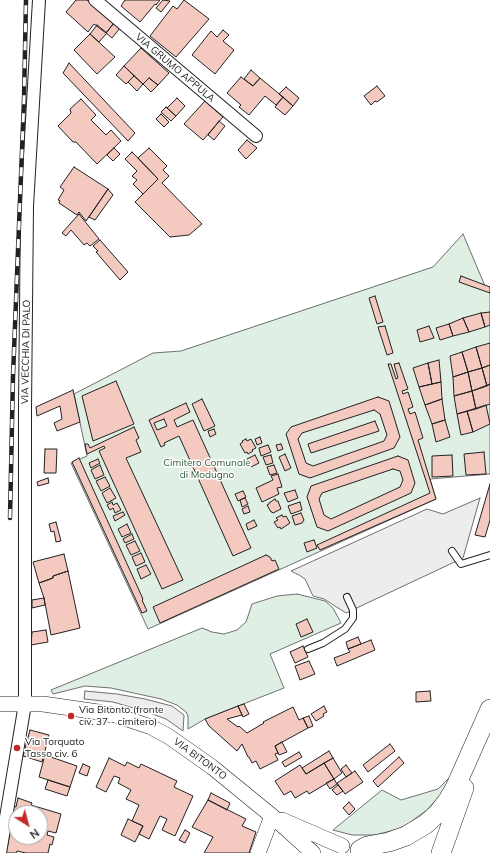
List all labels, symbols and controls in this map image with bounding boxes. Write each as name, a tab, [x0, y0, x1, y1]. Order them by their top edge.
street label: VIA GRUMO APPULA	[133, 31, 217, 105]
street label: VIA VECCHIA DI PALO	[19, 300, 33, 404]
park label: Cimitero Comunale di Modugno	[163, 457, 251, 480]
place label: Via Bitonto (fronte civ. 37 - cimitero)	[79, 704, 164, 728]
marker: Via Bitonto (fronte civ. 37 - cimitero)	[66, 711, 76, 721]
place label: Via Torquato Tasso civ. 6	[25, 736, 84, 760]
street label: VIA BITONTO	[171, 736, 229, 782]
marker: Via Torquato Tasso civ. 6	[12, 743, 22, 753]
north arrow	[8, 805, 48, 845]
text: N	[27, 826, 42, 842]

